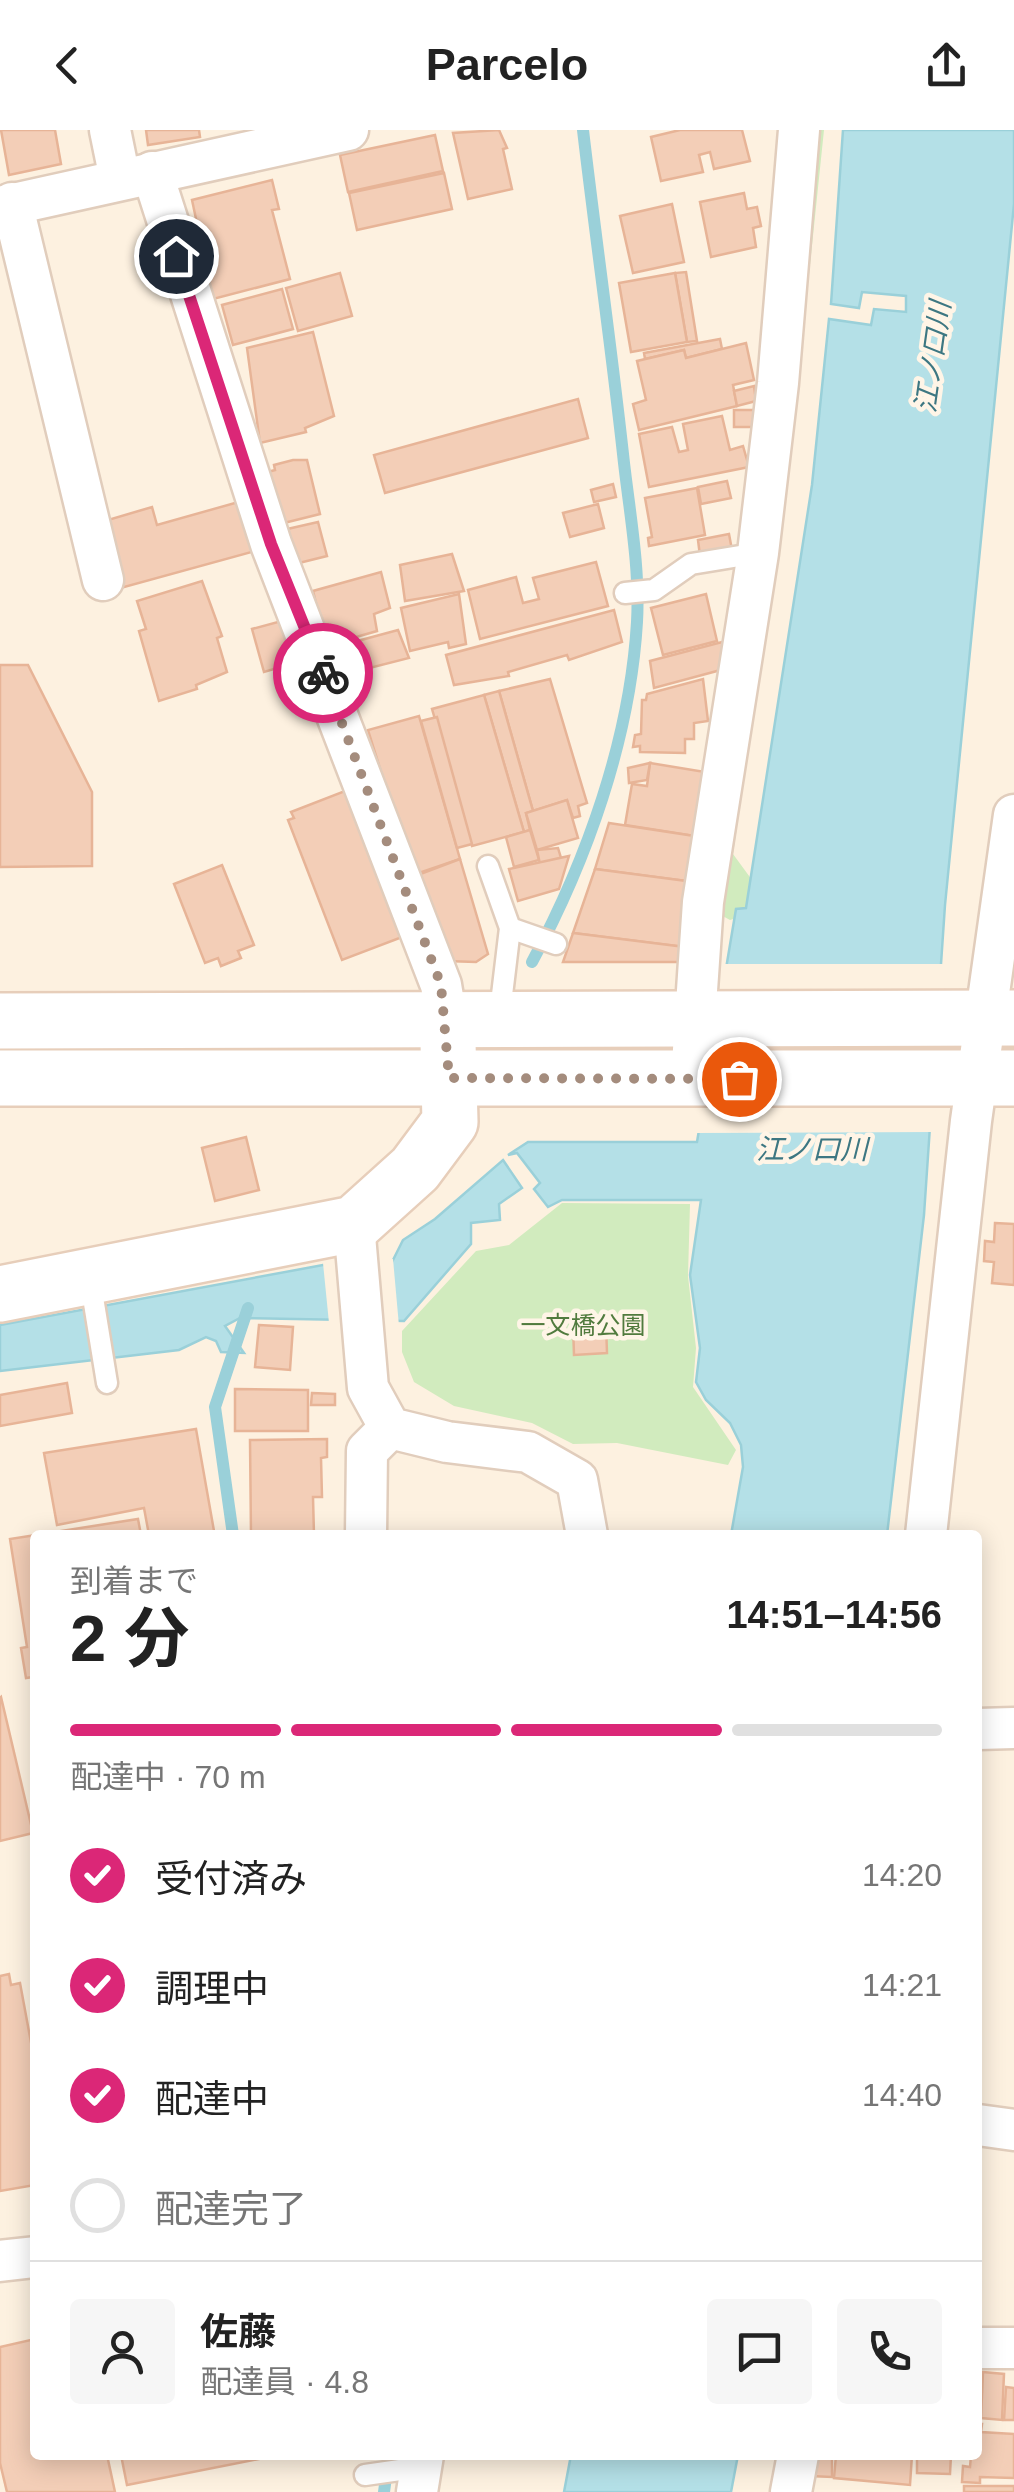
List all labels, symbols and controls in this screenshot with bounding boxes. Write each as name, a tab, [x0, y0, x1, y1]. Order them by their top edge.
icon: back	[40, 38, 95, 93]
icon: share	[919, 38, 974, 93]
text: Parcelo	[426, 39, 588, 90]
pin	[134, 214, 219, 299]
icon: home	[149, 229, 204, 284]
water label: 江ノ口川	[910, 296, 957, 415]
courier	[273, 623, 373, 723]
icon: bike	[296, 646, 351, 701]
pin	[697, 1037, 782, 1122]
icon: bag	[712, 1052, 767, 1107]
water label: 江ノ口川	[756, 1134, 871, 1165]
park label: 一文橋公園	[520, 1311, 646, 1339]
text: 到着まで	[70, 1563, 198, 1599]
text: 14:51–14:56	[726, 1594, 942, 1636]
text: 2 分	[70, 1602, 189, 1675]
text: 配達中 · 70 m	[70, 1759, 266, 1795]
icon: check	[70, 1848, 125, 1903]
text: 14:20	[862, 1857, 942, 1893]
text: 受付済み	[155, 1858, 307, 1900]
icon: check	[70, 1958, 125, 2013]
text: 14:21	[862, 1967, 942, 2003]
text: 調理中	[155, 1968, 269, 2010]
icon: check	[70, 2068, 125, 2123]
text: 14:40	[862, 2077, 942, 2113]
text: 配達中	[155, 2078, 269, 2120]
text: 配達完了	[155, 2188, 307, 2230]
button: person	[70, 2299, 175, 2404]
button: chat	[707, 2299, 812, 2404]
button: phone	[837, 2299, 942, 2404]
text: 佐藤	[200, 2311, 276, 2353]
text: 配達員 · 4.8	[200, 2364, 369, 2400]

